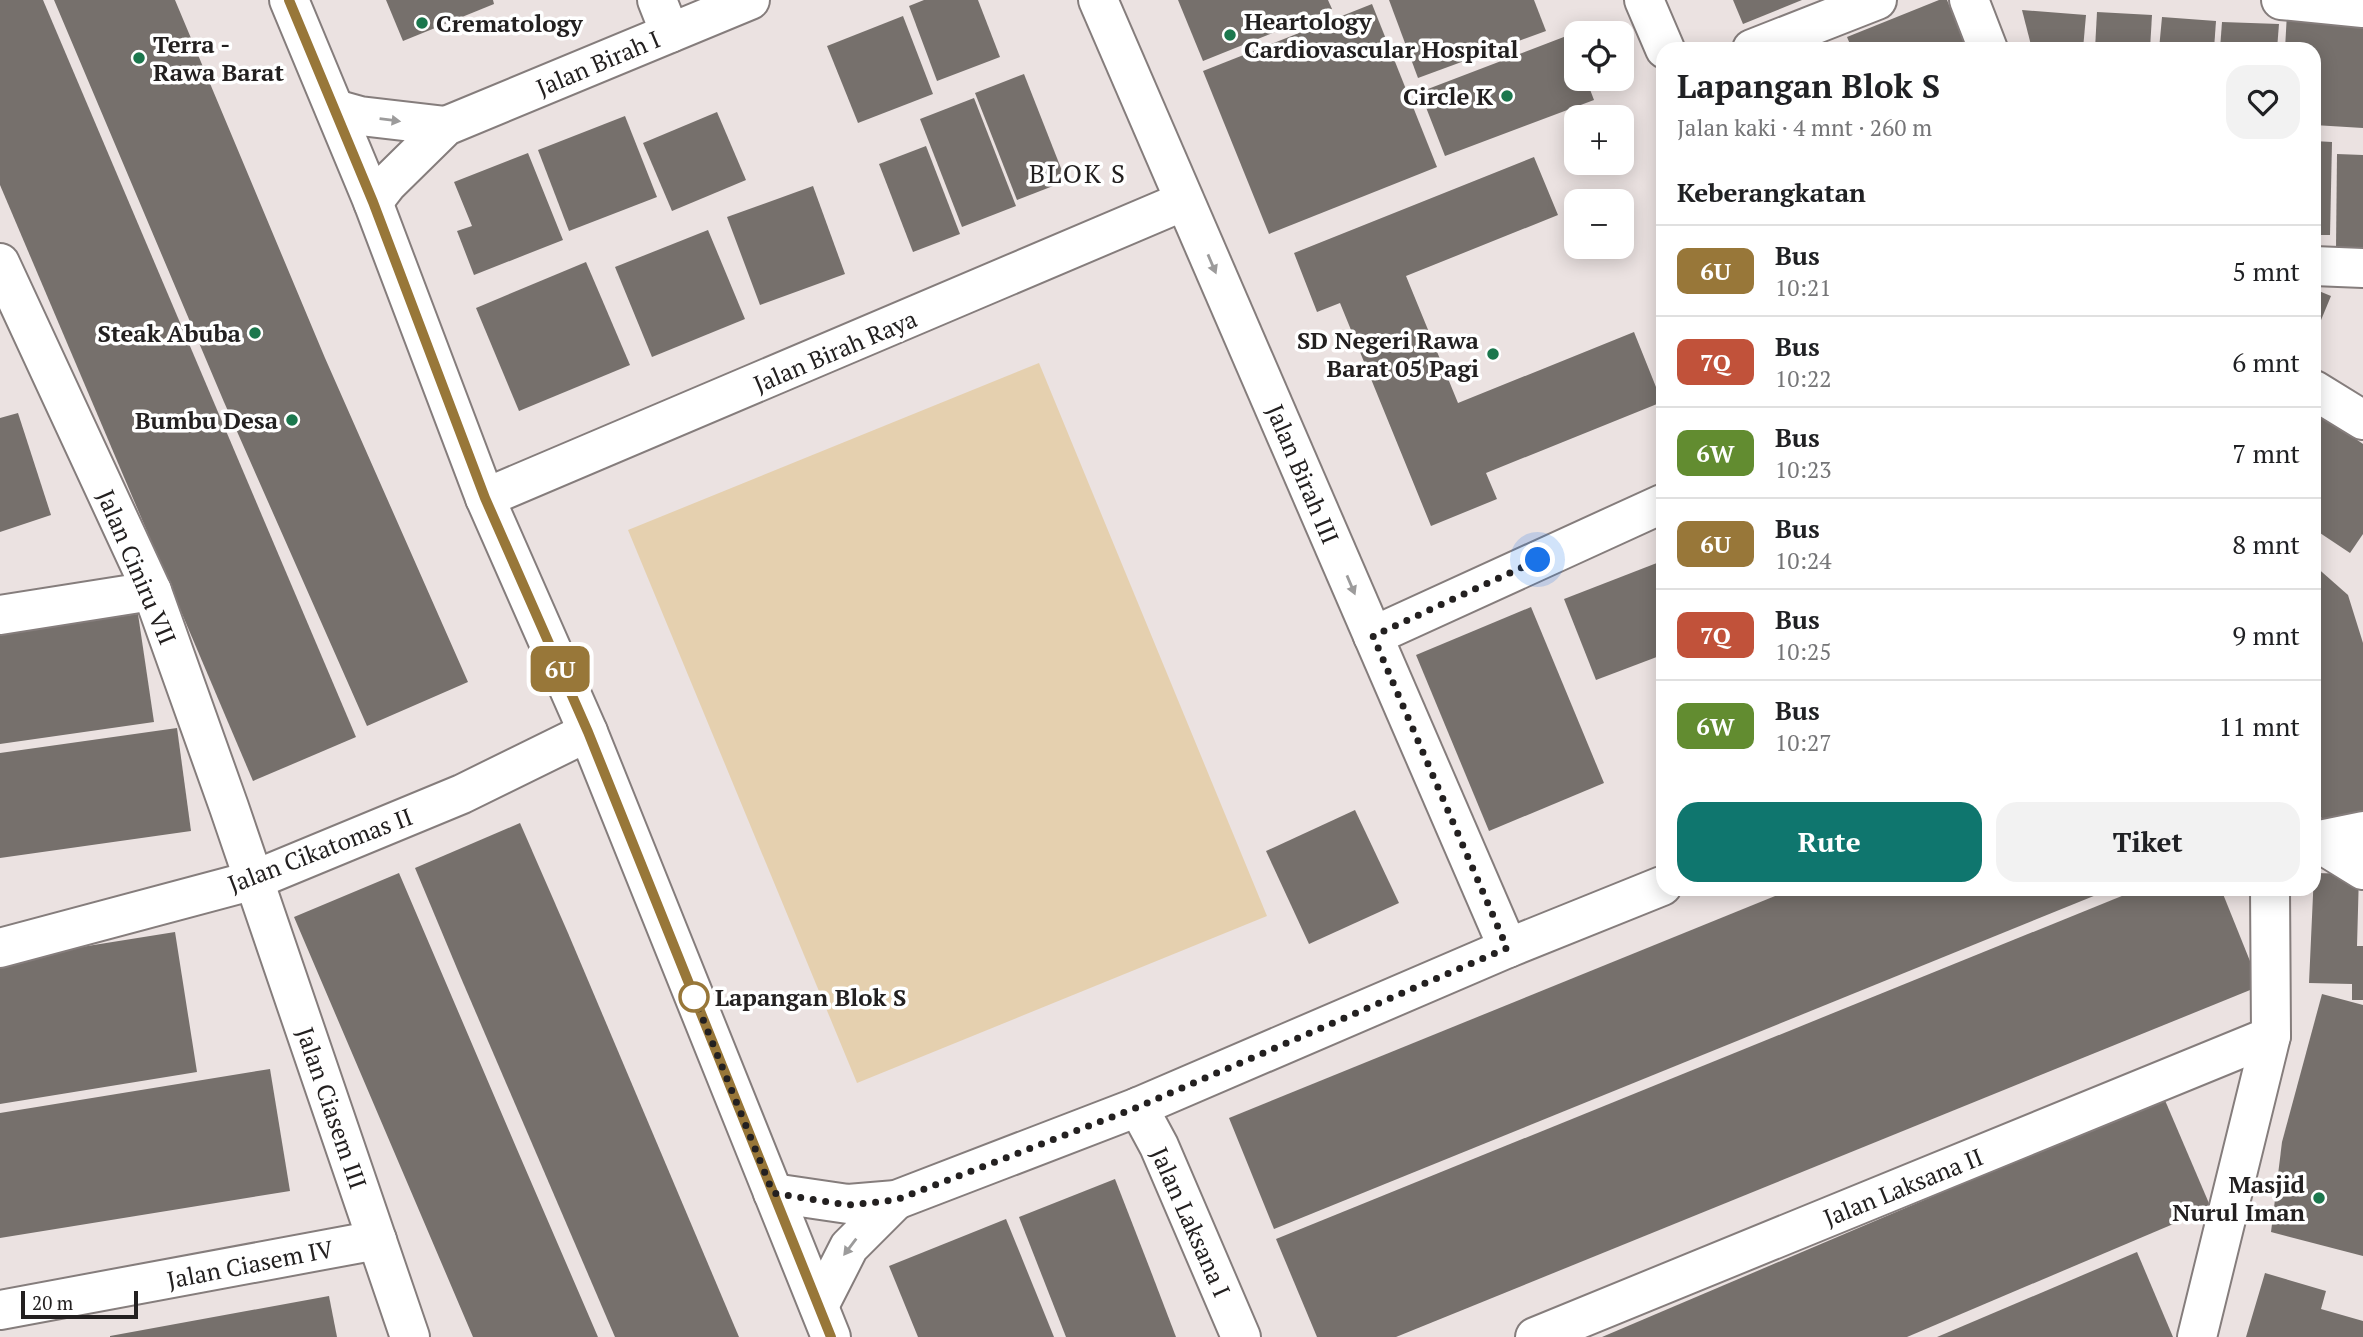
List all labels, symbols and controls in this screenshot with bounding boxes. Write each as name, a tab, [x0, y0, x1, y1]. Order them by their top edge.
place label: Heartology Cardiovascular Hospital	[1244, 5, 1519, 65]
place label: Crematology	[436, 7, 584, 39]
marker: Crematology	[414, 15, 430, 31]
map controls	[1564, 21, 1634, 259]
button: locate	[1564, 21, 1634, 91]
street label: Jalan Birah I	[531, 23, 665, 103]
marker: Heartology Cardiovascular Hospital	[1222, 27, 1238, 43]
place label: Terra - Rawa Barat	[153, 28, 284, 88]
marker: Terra - Rawa Barat	[131, 50, 147, 66]
text: Lapangan Blok S	[1677, 64, 1940, 107]
button: heart	[2226, 65, 2300, 139]
place label: Circle K	[1403, 80, 1494, 112]
marker: Circle K	[1499, 88, 1515, 104]
button: +	[1564, 105, 1634, 175]
text: Jalan kaki · 4 mnt · 260 m	[1677, 112, 1932, 143]
one-way arrow	[379, 115, 401, 126]
district label: BLOK S	[1029, 156, 1127, 190]
text: Keberangkatan	[1677, 175, 1866, 209]
button: −	[1564, 189, 1634, 259]
text: Bus	[1775, 238, 1820, 272]
one-way arrow	[1206, 253, 1217, 274]
text: 5 mnt	[2232, 254, 2300, 288]
text: 6U	[1700, 255, 1731, 287]
text: 10:21	[1775, 272, 1832, 303]
street label: Jalan Birah Raya	[748, 302, 922, 400]
place label: Steak Abuba	[98, 317, 242, 349]
place label: SD Negeri Rawa Barat 05 Pagi	[1297, 324, 1480, 384]
marker: Steak Abuba	[247, 325, 263, 341]
text: Bus	[1775, 329, 1820, 363]
text: 6 mnt	[2232, 345, 2300, 379]
marker: SD Negeri Rawa Barat 05 Pagi	[1485, 346, 1501, 362]
text: 7Q	[1700, 346, 1731, 378]
text: 10:22	[1775, 363, 1832, 394]
street label: Jalan Birah III	[1259, 399, 1347, 549]
place label: Bumbu Desa	[135, 404, 279, 436]
marker: Bumbu Desa	[284, 412, 300, 428]
text: Bus	[1775, 420, 1820, 454]
text: 7 mnt	[2232, 436, 2300, 470]
text: 6W	[1696, 437, 1735, 469]
text: 10:23	[1775, 454, 1832, 485]
street label: Jalan Ciniru VII	[90, 485, 184, 649]
text: Bus	[1775, 511, 1820, 545]
text: 8 mnt	[2232, 527, 2300, 561]
text: 6U	[1700, 528, 1731, 560]
your location	[1520, 542, 1555, 577]
text: 10:24	[1775, 545, 1832, 576]
one-way arrow	[1345, 575, 1356, 596]
text: Bus	[1775, 602, 1820, 636]
text: 9 mnt	[2232, 618, 2300, 652]
text: 7Q	[1700, 619, 1731, 651]
text: 10:25	[1775, 636, 1832, 667]
line badge: 6U	[528, 646, 592, 692]
text: 6U	[545, 653, 575, 685]
text: Bus	[1775, 693, 1820, 727]
text: 11 mnt	[2218, 709, 2300, 743]
text: 6W	[1696, 710, 1735, 742]
text: 10:27	[1775, 727, 1832, 758]
street label: Jalan Cikatomas II	[223, 800, 417, 900]
button: Rute	[1677, 802, 1982, 882]
button: Tiket	[1996, 802, 2300, 882]
place label: Lapangan Blok S	[715, 981, 906, 1013]
marker: Lapangan Blok S	[679, 982, 709, 1012]
street label: Jalan Ciasem III	[289, 1023, 375, 1193]
street label: Jalan Laksana II	[1819, 1141, 1987, 1233]
street label: Jalan Laksana I	[1144, 1142, 1238, 1302]
place label: Masjid Nurul Iman	[2172, 1168, 2306, 1228]
marker: Masjid Nurul Iman	[2311, 1190, 2327, 1206]
street label: Jalan Ciasem IV	[164, 1232, 336, 1296]
one-way arrow	[843, 1238, 858, 1256]
scale bar	[21, 1288, 138, 1320]
text: 20 m	[32, 1290, 73, 1315]

